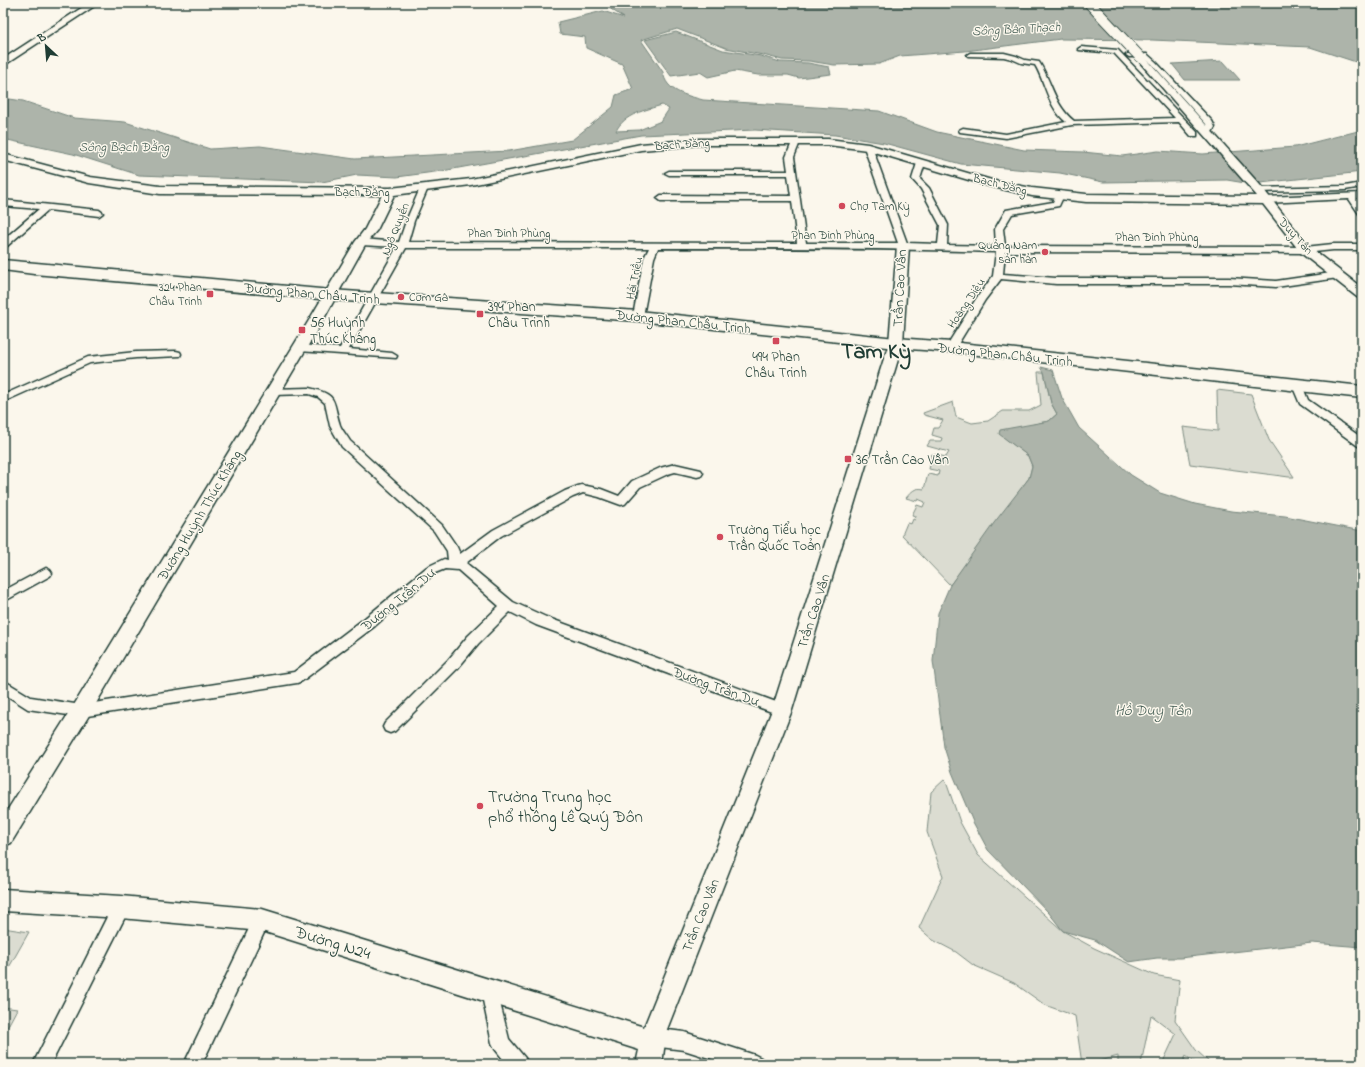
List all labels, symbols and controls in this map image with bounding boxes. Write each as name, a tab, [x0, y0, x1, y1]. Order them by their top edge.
water label: Sông Bàn Thạch	[972, 18, 1061, 42]
north arrow	[26, 26, 66, 66]
text: B	[34, 29, 49, 47]
street label: Bạch Đằng	[653, 134, 710, 157]
water label: Sông Bạch Đằng	[79, 138, 170, 158]
street label: Bạch Đằng	[970, 169, 1029, 201]
street label: Bạch Đằng	[333, 184, 390, 203]
place label: Chợ Tam Kỳ	[850, 198, 910, 217]
street label: Ngô Quyền	[377, 200, 416, 259]
marker: Chợ Tam Kỳ	[837, 201, 847, 211]
street label: Duy Tân	[1272, 213, 1317, 260]
street label: Phan Đình Phùng	[468, 225, 550, 244]
street label: Phan Đình Phùng	[792, 227, 874, 246]
street label: Phan Đình Phùng	[1116, 229, 1198, 248]
place label: Quảng Nam sản hản	[978, 237, 1037, 269]
marker: Quảng Nam sản hản	[1040, 247, 1050, 257]
street label: Trần Cao Vân	[888, 249, 913, 327]
street label: Hải Triều	[622, 255, 648, 301]
street label: Hoàng Diệu	[943, 275, 991, 333]
street label: Đường Phan Châu Trinh	[242, 278, 380, 312]
place label: 324 Phan Châu Trinh	[149, 279, 202, 311]
marker: 324 Phan Châu Trinh	[205, 289, 215, 299]
place label: Cơm Gà	[409, 289, 448, 307]
marker: Cơm Gà	[396, 292, 406, 302]
place label: 394 Phan Châu Trinh	[488, 297, 550, 334]
street label: Đường Phan Châu Trinh	[613, 305, 752, 341]
marker: 394 Phan Châu Trinh	[475, 309, 485, 319]
place label: 56 Huỳnh Thúc Kháng	[310, 313, 376, 351]
marker: 56 Huỳnh Thúc Kháng	[297, 325, 307, 335]
marker: 494 Phan Châu Trinh	[771, 336, 781, 346]
district label: Tam Kỳ	[841, 337, 911, 370]
street label: Đường Phan Châu Trinh	[935, 338, 1074, 374]
place label: 494 Phan Châu Trinh	[745, 347, 807, 384]
street label: Đường Huỳnh Thúc Kháng	[152, 446, 249, 587]
place label: 36 Trần Cao Vân	[856, 450, 949, 471]
marker: 36 Trần Cao Vân	[843, 454, 853, 464]
place label: Trường Tiểu học Trần Quốc Toản	[728, 520, 822, 557]
marker: Trường Tiểu học Trần Quốc Toản	[715, 532, 725, 542]
street label: Đường Trần Dư	[356, 563, 441, 638]
street label: Trần Cao Vân	[792, 571, 836, 652]
street label: Đường Trần Dư	[668, 662, 762, 714]
water label: Hồ Duy Tân	[1115, 700, 1192, 723]
place label: Trường Trung học phổ thông Lê Quý Đôn	[488, 785, 643, 832]
marker: Trường Trung học phổ thông Lê Quý Đôn	[475, 801, 485, 811]
street label: Trần Cao Vân	[677, 876, 726, 955]
street label: Đường N24	[290, 920, 374, 969]

